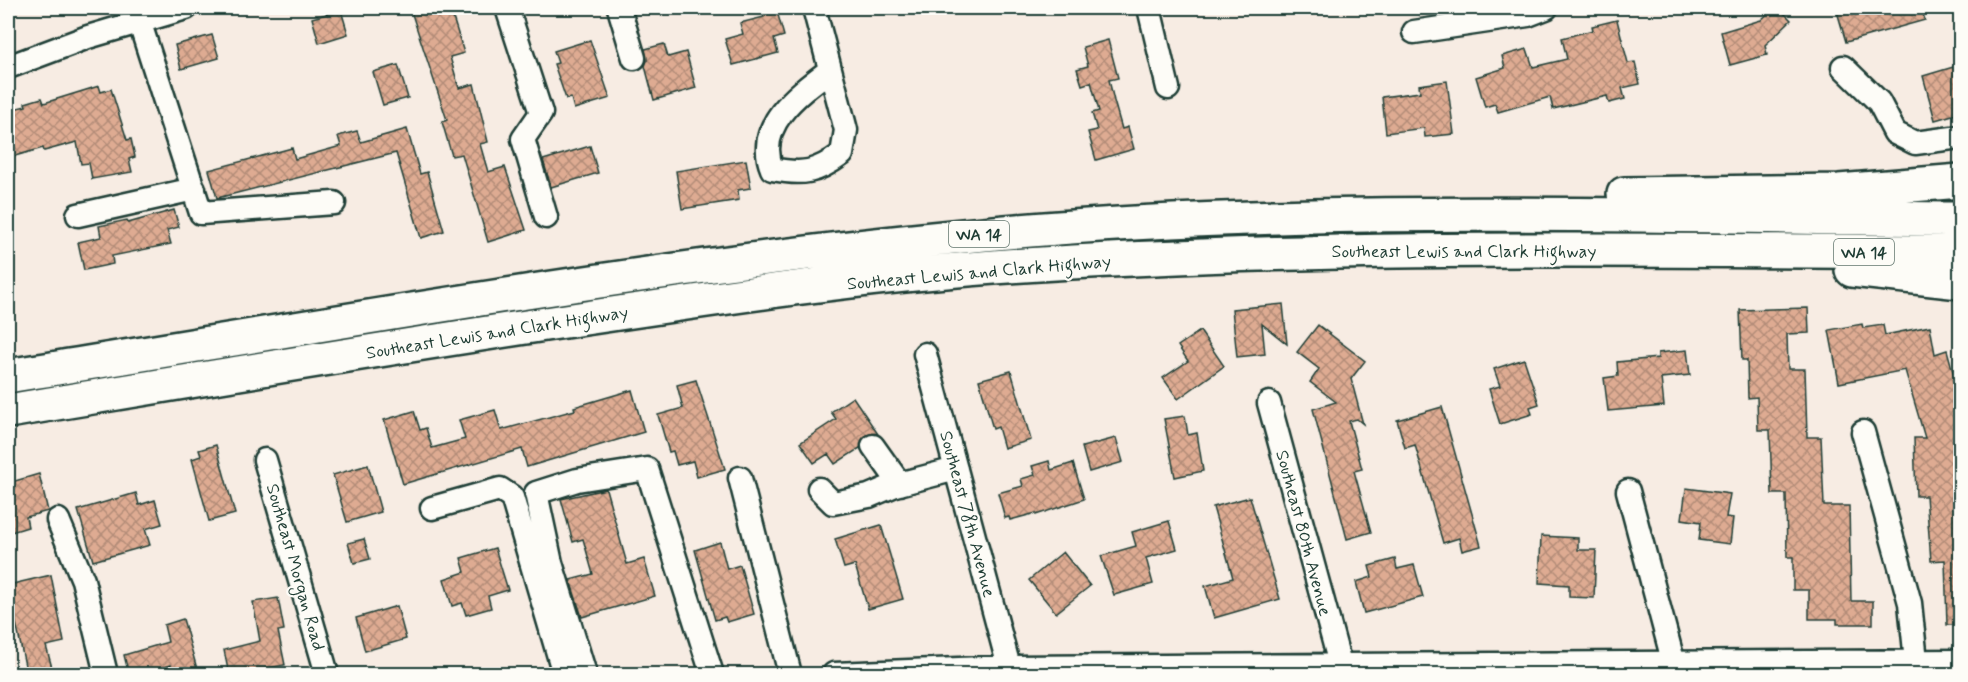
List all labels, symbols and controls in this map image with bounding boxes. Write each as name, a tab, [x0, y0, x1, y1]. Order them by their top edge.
road number: WA 14	[949, 221, 1009, 247]
road number: WA 14	[1834, 239, 1894, 265]
street label: Southeast Lewis and Clark Highway	[1332, 240, 1596, 266]
street label: Southeast Lewis and Clark Highway	[846, 249, 1112, 298]
street label: Southeast Lewis and Clark Highway	[364, 300, 630, 368]
street label: Southeast 78th Avenue	[933, 428, 1001, 600]
street label: Southeast 80th Avenue	[1269, 448, 1337, 619]
street label: Southeast Morgan Road	[259, 481, 330, 654]

